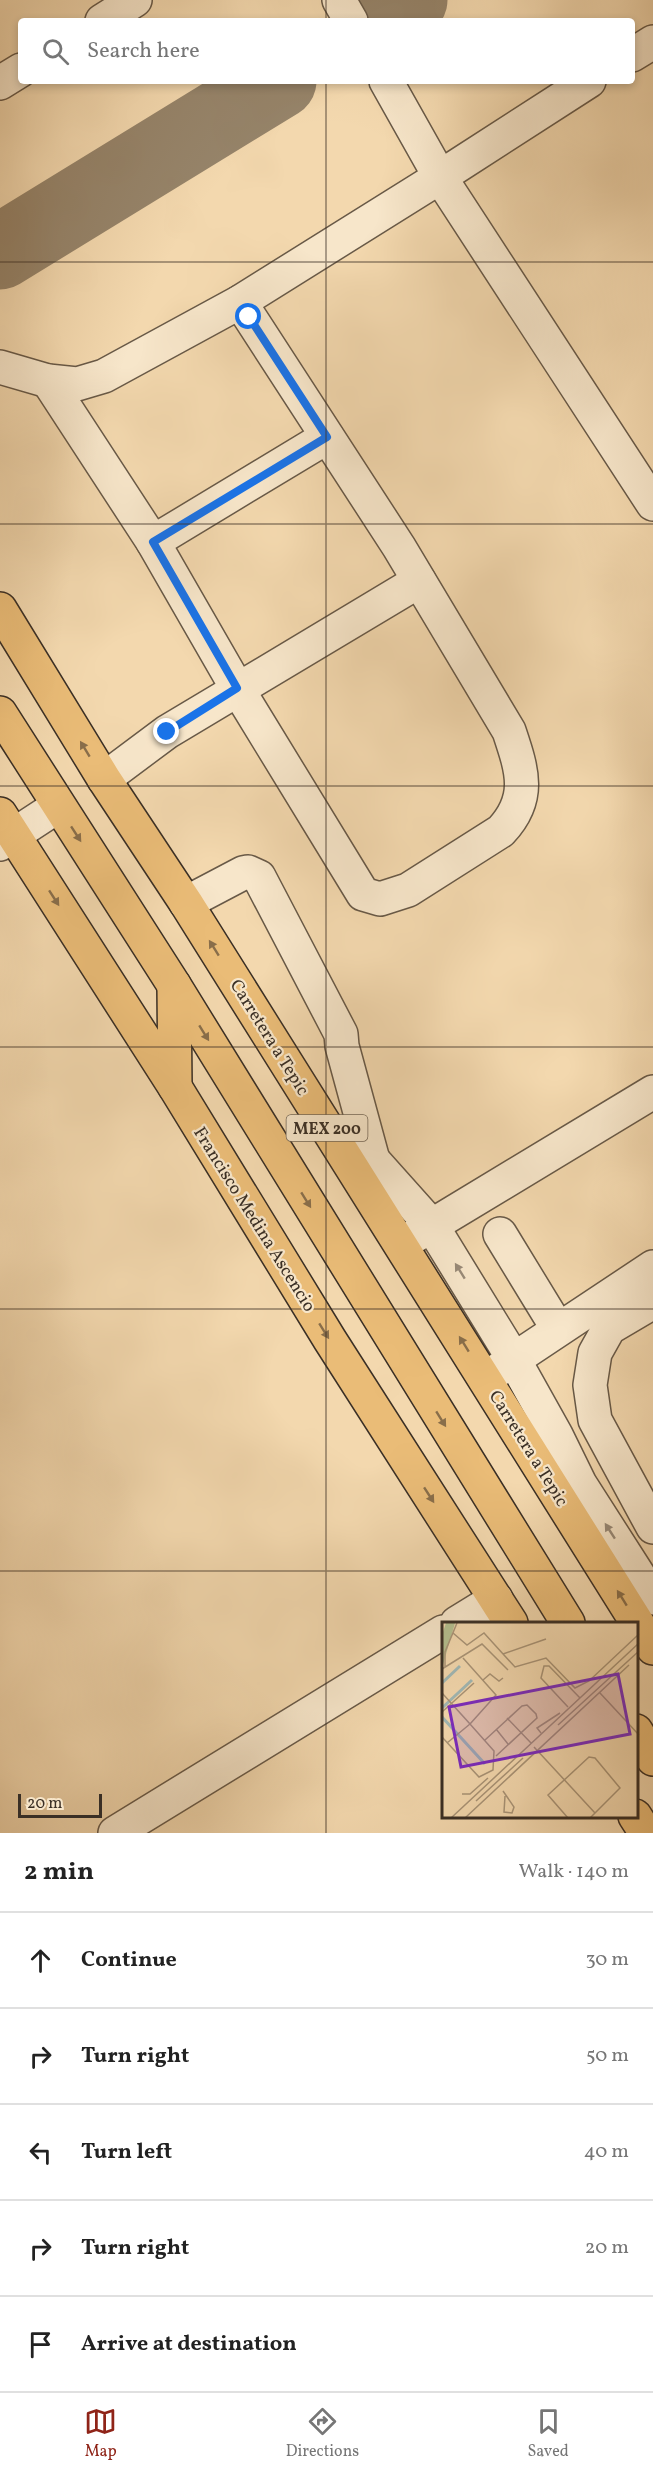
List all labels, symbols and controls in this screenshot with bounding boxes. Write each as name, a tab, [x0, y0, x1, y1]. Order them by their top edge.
search box	[18, 18, 635, 84]
icon: search	[39, 35, 72, 68]
text: Search here	[87, 36, 200, 67]
route start	[235, 303, 261, 329]
route end	[153, 718, 179, 744]
one-way arrow	[80, 741, 91, 757]
one-way arrow	[70, 826, 81, 842]
one-way arrow	[48, 890, 60, 906]
one-way arrow	[209, 940, 220, 956]
street label: Carretera a Tepic	[223, 975, 314, 1101]
one-way arrow	[198, 1025, 209, 1042]
road number: MEX 200	[286, 1115, 368, 1141]
street label: Francisco Medina Ascencio	[186, 1123, 321, 1317]
one-way arrow	[300, 1192, 311, 1208]
one-way arrow	[455, 1263, 466, 1280]
one-way arrow	[319, 1323, 330, 1339]
one-way arrow	[458, 1336, 469, 1352]
street label: Carretera a Tepic	[482, 1386, 573, 1512]
one-way arrow	[436, 1411, 447, 1427]
one-way arrow	[424, 1487, 435, 1503]
one-way arrow	[604, 1523, 615, 1539]
one-way arrow	[617, 1590, 628, 1607]
inset map	[442, 1622, 638, 1818]
scale bar	[18, 1791, 102, 1818]
text: 20 m	[27, 1793, 62, 1815]
text: 2 min	[24, 1854, 94, 1890]
text: Walk · 140 m	[519, 1858, 629, 1886]
icon: ahead	[24, 1944, 57, 1977]
text: Continue	[81, 1945, 177, 1976]
text: 30 m	[585, 1946, 629, 1974]
icon: right	[24, 2040, 57, 2073]
text: Turn right	[81, 2041, 189, 2072]
text: 50 m	[586, 2042, 629, 2070]
icon: left	[24, 2136, 57, 2169]
text: Turn left	[81, 2137, 172, 2168]
text: 40 m	[584, 2138, 629, 2166]
icon: right	[24, 2232, 57, 2265]
text: Turn right	[81, 2233, 189, 2264]
text: 20 m	[585, 2234, 629, 2262]
icon: arrive	[24, 2328, 57, 2361]
text: Arrive at destination	[81, 2329, 297, 2360]
tab: Map	[84, 2405, 117, 2463]
tab: Directions	[286, 2405, 359, 2463]
tab: Saved	[528, 2405, 569, 2463]

